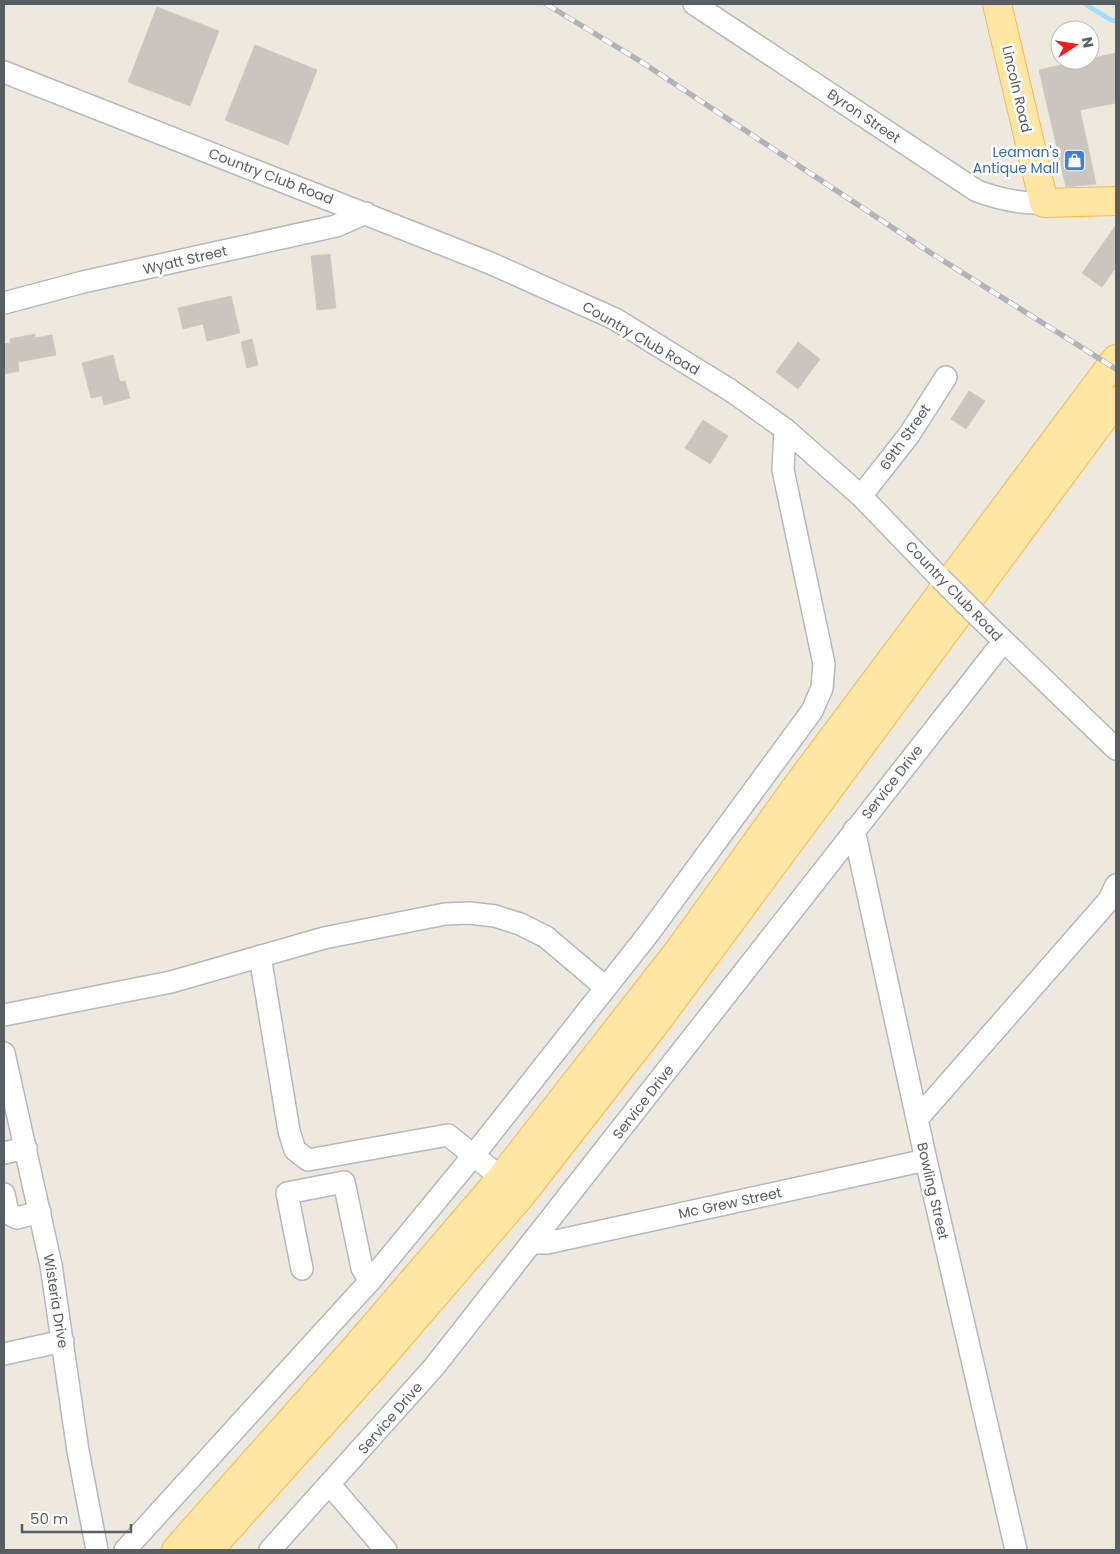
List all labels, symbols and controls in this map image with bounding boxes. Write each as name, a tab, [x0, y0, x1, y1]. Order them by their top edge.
north arrow	[1050, 20, 1100, 70]
text: N	[1077, 35, 1099, 50]
street label: Lincoln Road	[997, 44, 1037, 134]
street label: Byron Street	[823, 84, 905, 148]
place label: Leaman's Antique Mall	[973, 142, 1059, 178]
street label: Country Club Road	[206, 143, 336, 209]
shop icon: Leaman's Antique Mall	[1063, 148, 1087, 172]
street label: Wyatt Street	[141, 241, 229, 279]
street label: Country Club Road	[579, 296, 703, 380]
street label: 69th Street	[875, 400, 935, 474]
street label: Country Club Road	[901, 536, 1007, 646]
street label: Service Drive	[857, 740, 928, 823]
street label: Service Drive	[608, 1060, 679, 1143]
street label: Bowling Street	[912, 1140, 954, 1242]
street label: Mc Grew Street	[676, 1182, 784, 1224]
street label: Wisteria Drive	[39, 1252, 73, 1350]
street label: Service Drive	[353, 1377, 427, 1458]
scale bar	[22, 1502, 131, 1534]
text: 50 m	[30, 1508, 68, 1529]

